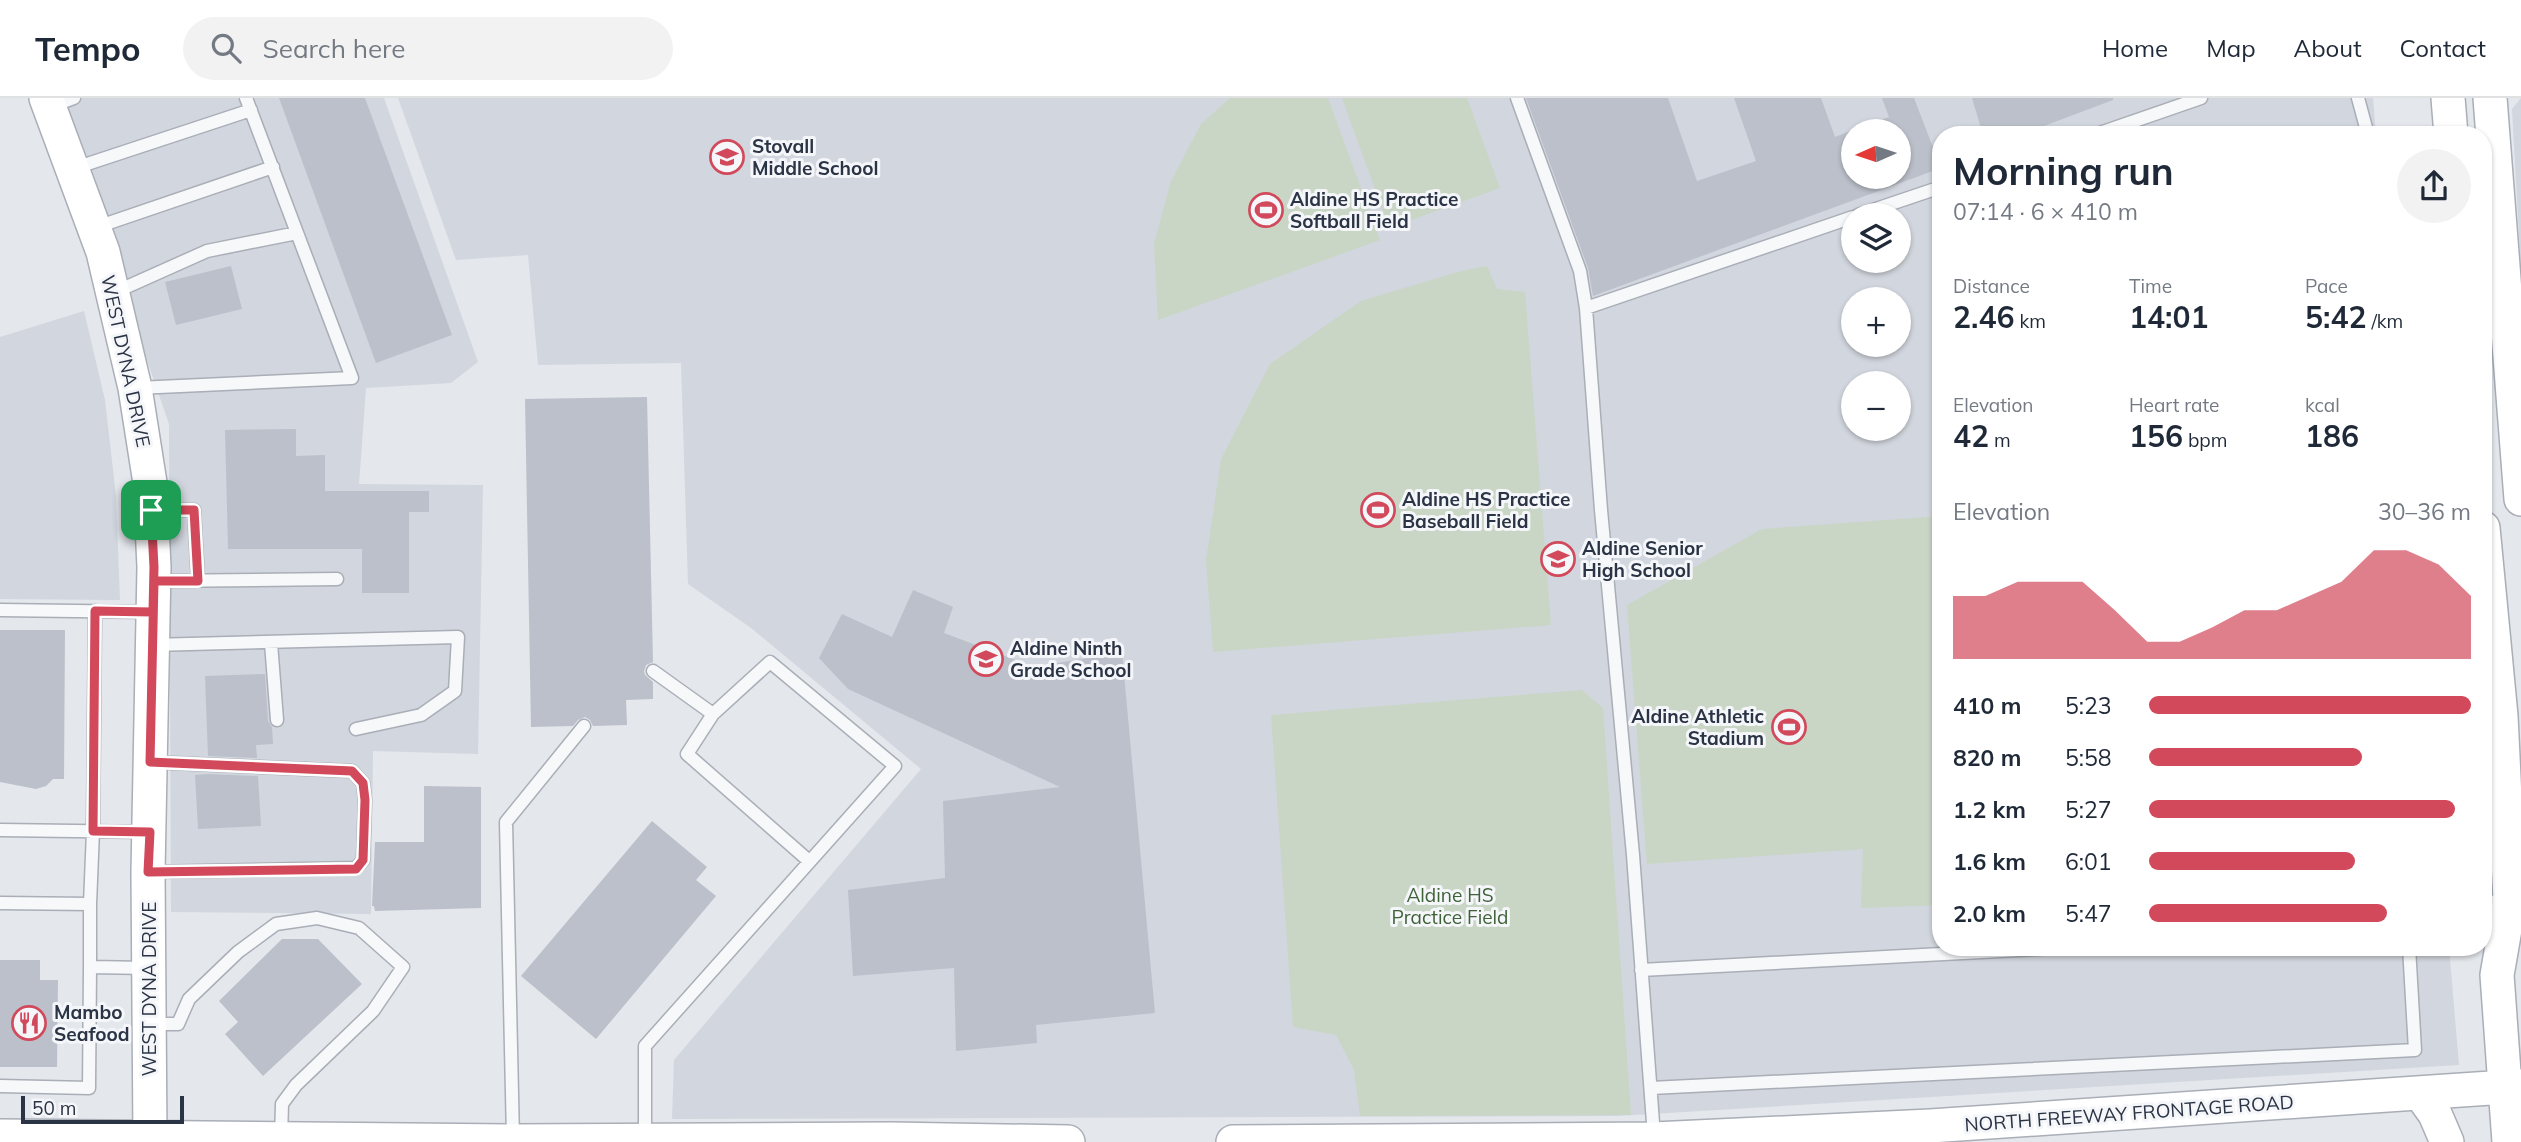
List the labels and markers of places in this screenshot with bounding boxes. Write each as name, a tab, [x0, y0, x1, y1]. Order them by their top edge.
place label: Stovall Middle School	[752, 134, 878, 180]
school or university icon: Stovall Middle School	[708, 138, 746, 176]
place label: Aldine HS Practice Softball Field	[1290, 187, 1458, 233]
sports icon: Aldine HS Practice Softball Field	[1247, 191, 1285, 229]
pin	[121, 480, 181, 540]
place label: Aldine HS Practice Baseball Field	[1402, 487, 1570, 533]
sports icon: Aldine HS Practice Baseball Field	[1359, 491, 1397, 529]
place label: Aldine Senior High School	[1582, 536, 1703, 582]
school or university icon: Aldine Senior High School	[1539, 540, 1577, 578]
place label: Aldine Ninth Grade School	[1010, 636, 1131, 682]
school or university icon: Aldine Ninth Grade School	[967, 640, 1005, 678]
place label: Aldine Athletic Stadium	[1631, 704, 1764, 750]
sports icon: Aldine Athletic Stadium	[1770, 708, 1808, 746]
place label: Mambo Seafood	[54, 1000, 129, 1046]
restaurant icon: Mambo Seafood	[10, 1004, 48, 1042]

